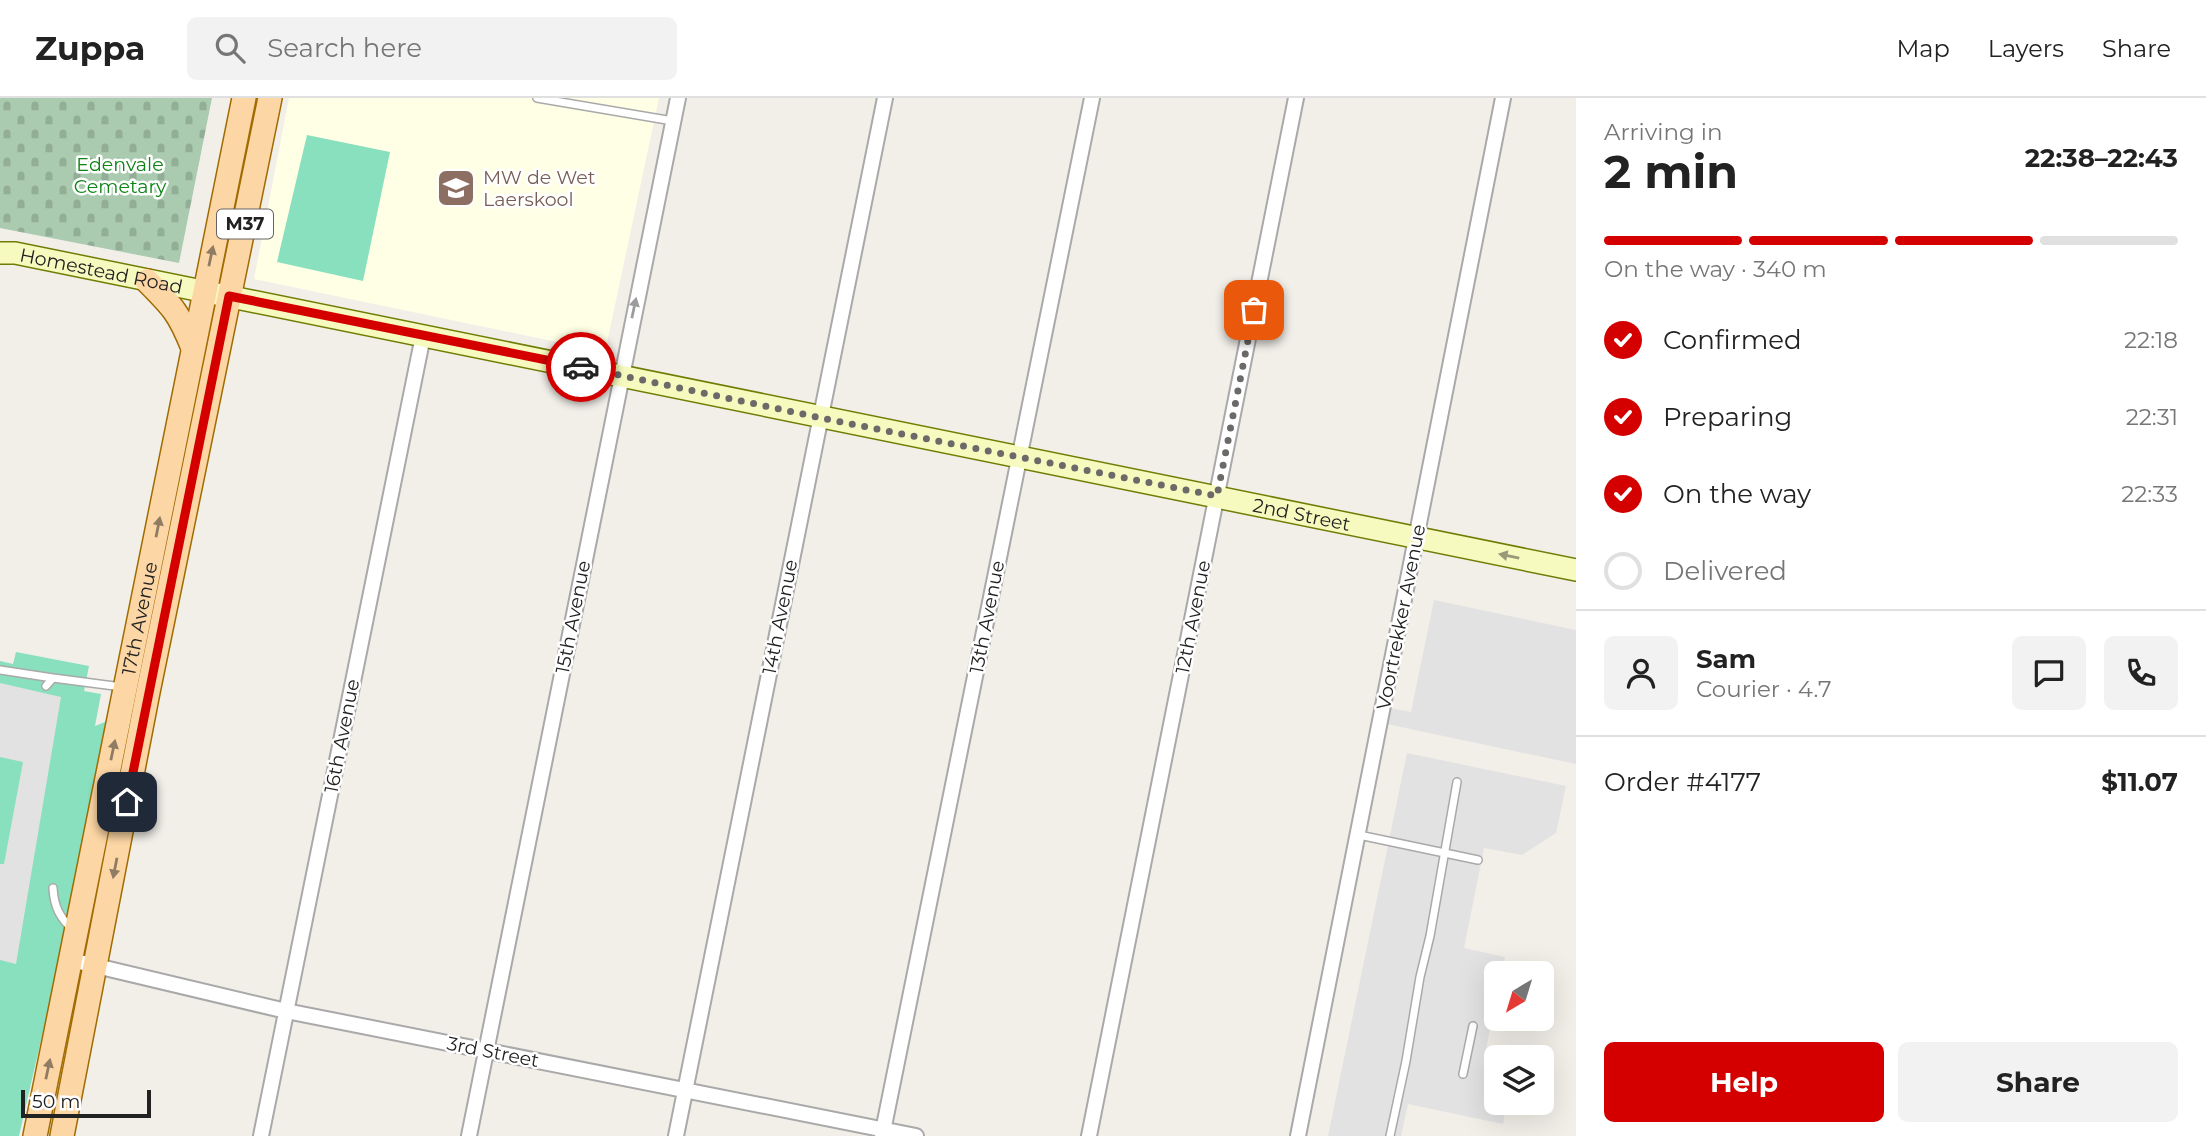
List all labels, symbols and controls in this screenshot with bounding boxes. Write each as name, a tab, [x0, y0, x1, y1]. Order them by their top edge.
search box	[187, 17, 677, 80]
text: Zuppa	[35, 28, 145, 68]
icon: search	[211, 29, 249, 67]
text: Search here	[267, 32, 422, 64]
text: Map	[1896, 34, 1950, 63]
text: Layers	[1988, 34, 2064, 63]
text: Share	[2102, 34, 2171, 63]
text: Arriving in	[1604, 118, 1723, 146]
text: 22:38–22:43	[2025, 142, 2178, 174]
text: 2 min	[1604, 143, 1738, 200]
park label: Edenvale Cemetary	[74, 153, 167, 198]
place label: MW de Wet Laerskool	[483, 166, 596, 211]
school or university icon: MW de Wet Laerskool	[435, 167, 477, 209]
road number: M37	[217, 210, 273, 238]
street label: Homestead Road	[18, 243, 185, 298]
one-way arrow	[206, 245, 217, 267]
text: On the way · 340 m	[1604, 255, 1827, 283]
pin	[1224, 280, 1284, 340]
icon: bag	[1235, 291, 1273, 329]
one-way arrow	[629, 297, 640, 319]
icon: check	[1604, 321, 1642, 359]
text: Confirmed	[1663, 324, 1802, 356]
text: 22:18	[2124, 326, 2178, 354]
courier	[546, 332, 616, 402]
icon: car	[562, 348, 600, 386]
icon: check	[1604, 398, 1642, 436]
text: Preparing	[1663, 401, 1792, 433]
text: 22:31	[2126, 403, 2178, 431]
icon: check	[1604, 475, 1642, 513]
text: On the way	[1663, 478, 1811, 510]
text: 22:33	[2121, 480, 2178, 508]
street label: 2nd Street	[1251, 493, 1353, 535]
one-way arrow	[153, 516, 164, 538]
street label: Voortrekker Avenue	[1372, 522, 1430, 712]
one-way arrow	[1498, 550, 1520, 561]
text: Delivered	[1663, 555, 1787, 587]
street label: 15th Avenue	[551, 558, 595, 676]
street label: 14th Avenue	[758, 558, 802, 676]
street label: 13th Avenue	[965, 558, 1009, 676]
street label: 12th Avenue	[1171, 558, 1215, 676]
street label: 17th Avenue	[117, 560, 162, 677]
button: person	[1604, 636, 1678, 710]
button: chat	[2012, 636, 2086, 710]
button: phone	[2104, 636, 2178, 710]
text: Sam	[1696, 643, 1756, 675]
text: Courier · 4.7	[1696, 675, 1832, 703]
street label: 16th Avenue	[320, 677, 364, 795]
one-way arrow	[108, 739, 119, 761]
text: Order #4177	[1604, 766, 1761, 798]
text: $11.07	[2101, 766, 2178, 798]
pin	[97, 772, 157, 832]
icon: home	[108, 783, 146, 821]
one-way arrow	[109, 857, 120, 879]
north arrow	[1484, 961, 1554, 1031]
map controls	[1484, 961, 1554, 1115]
street label: 3rd Street	[445, 1032, 541, 1072]
button: Help	[1604, 1042, 1884, 1122]
button: Share	[1898, 1042, 2178, 1122]
button: layers	[1484, 1045, 1554, 1115]
one-way arrow	[43, 1058, 54, 1080]
scale bar	[21, 1087, 150, 1119]
text: 50 m	[32, 1090, 80, 1113]

